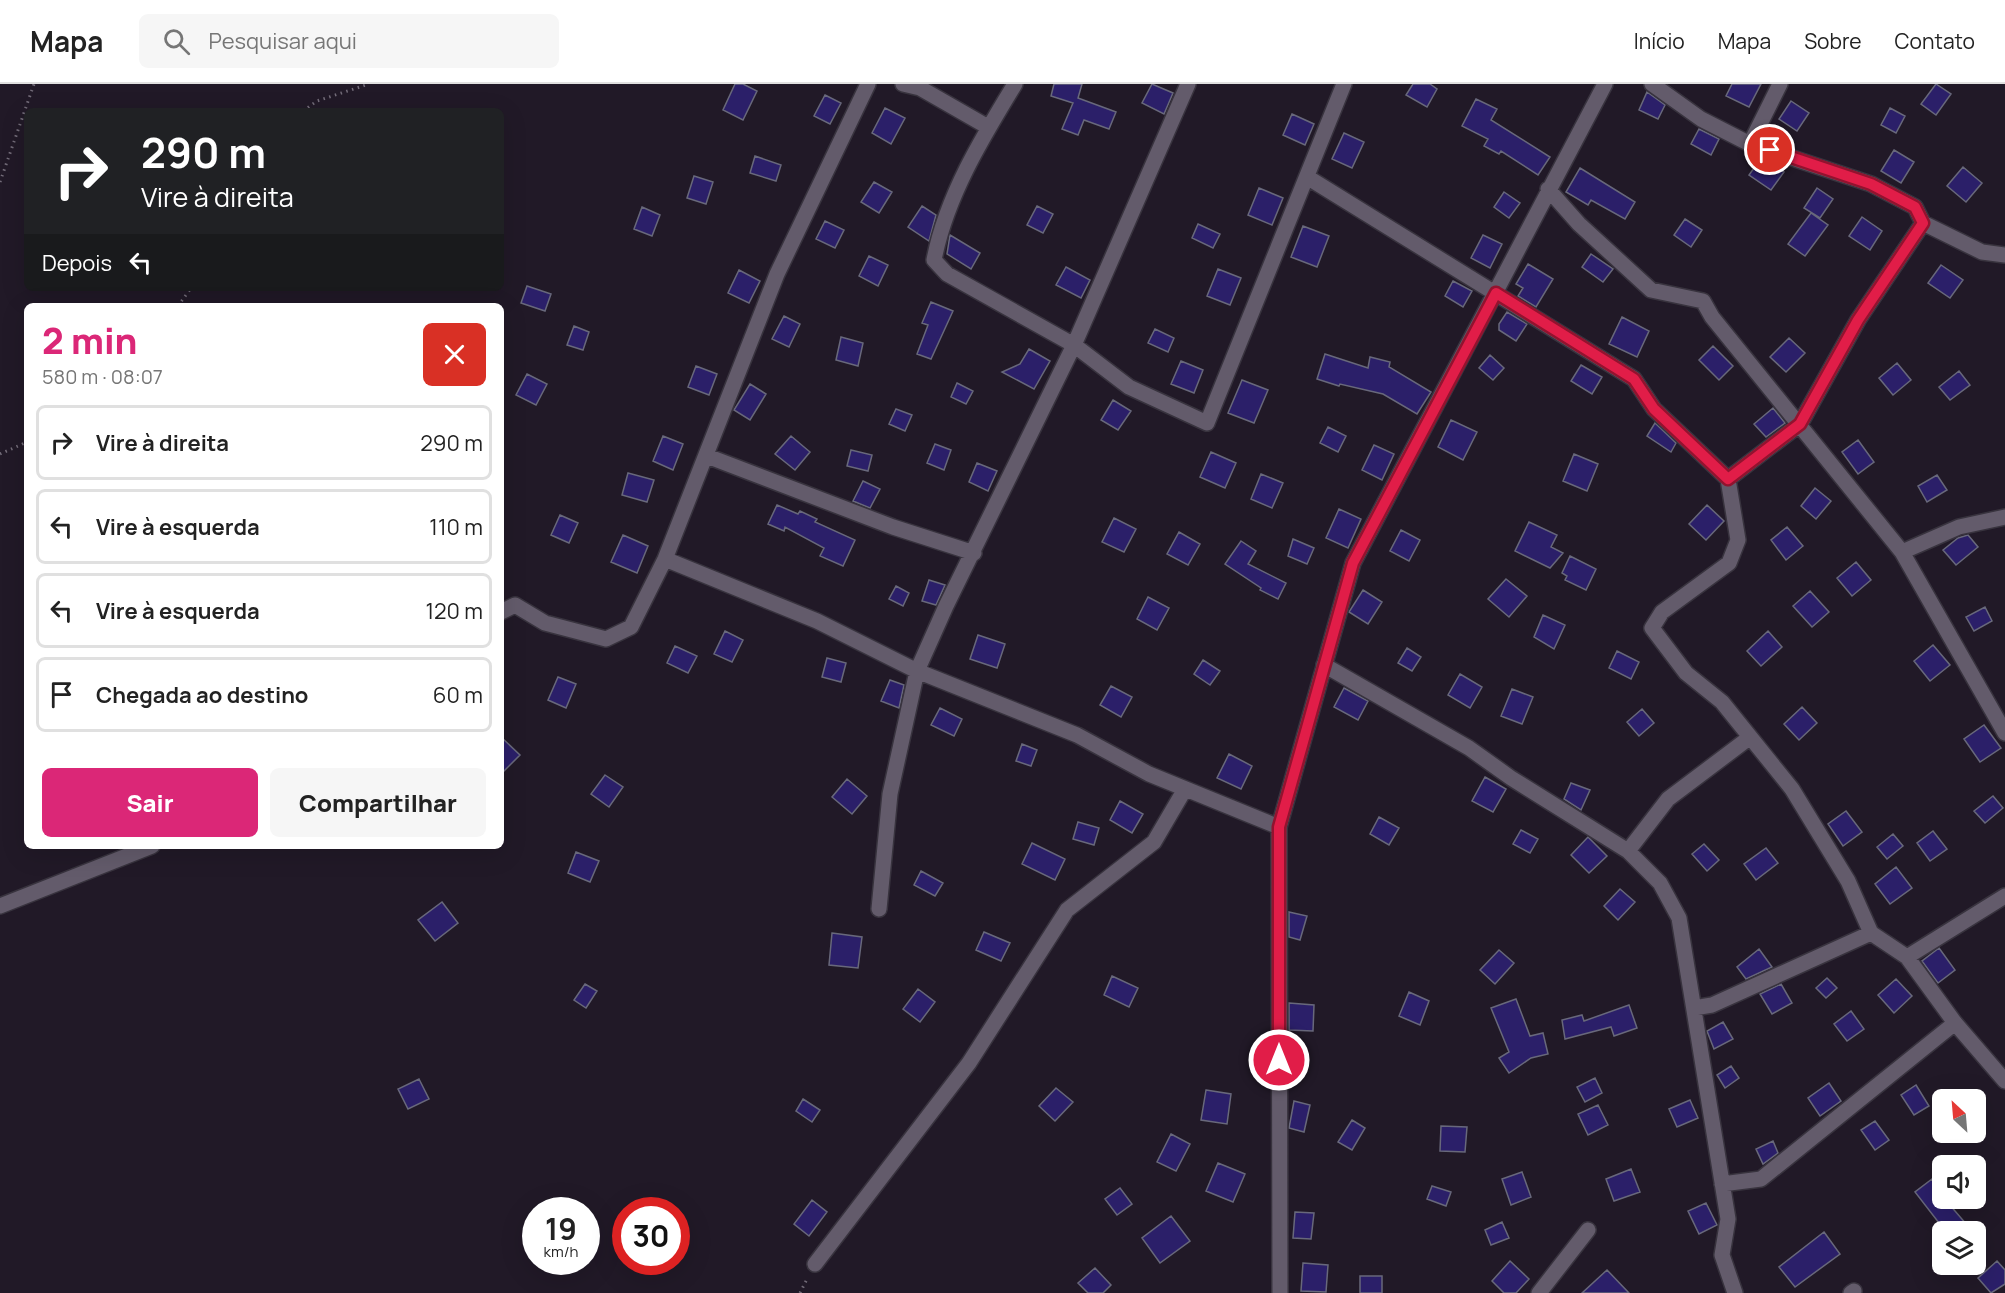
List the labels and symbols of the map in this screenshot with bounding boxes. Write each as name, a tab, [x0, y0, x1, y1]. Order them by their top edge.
pin	[1744, 124, 1795, 175]
position arrow	[1247, 1028, 1311, 1092]
north arrow	[1932, 1089, 1986, 1143]
speed limit sign: 30	[612, 1197, 690, 1275]

